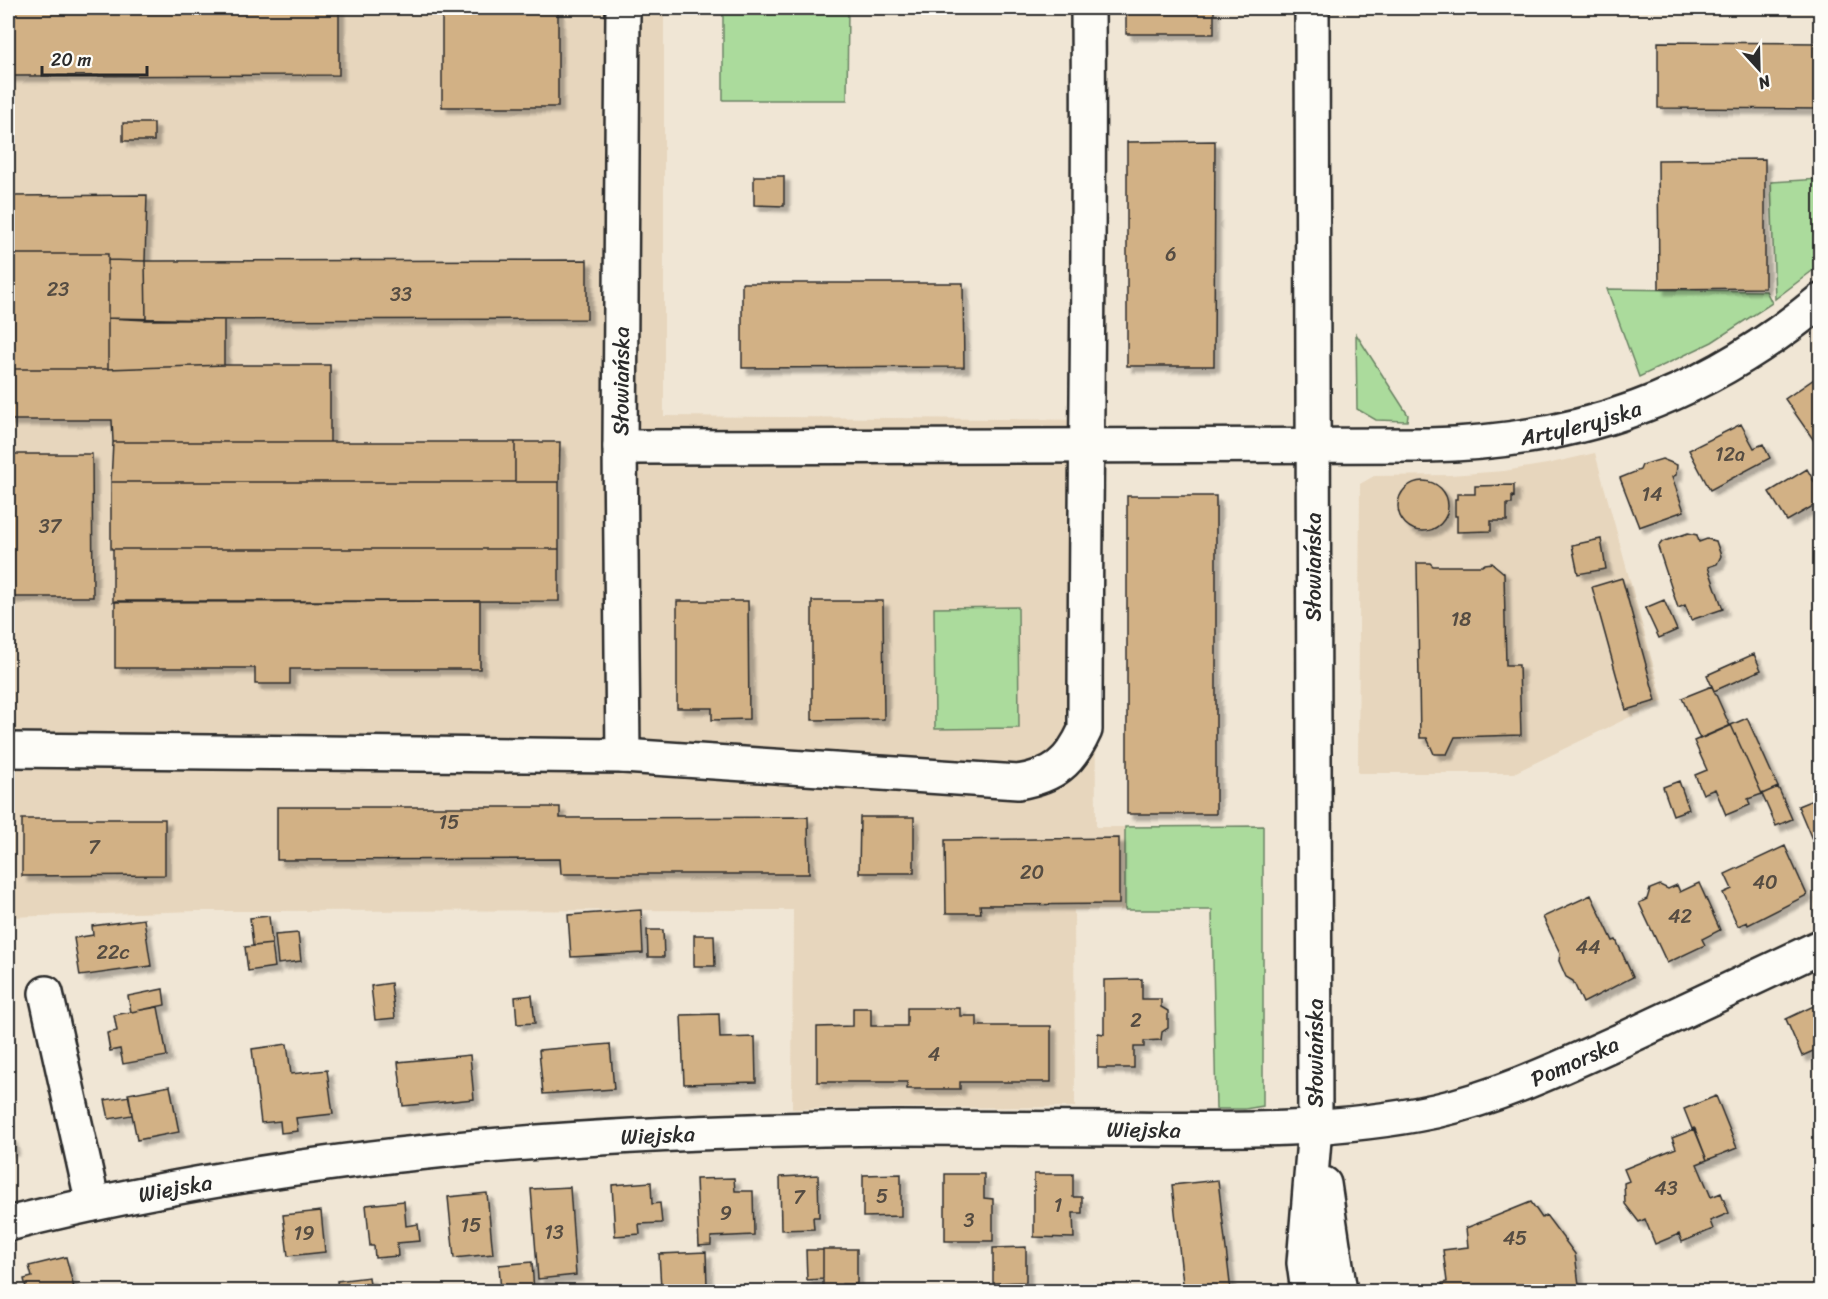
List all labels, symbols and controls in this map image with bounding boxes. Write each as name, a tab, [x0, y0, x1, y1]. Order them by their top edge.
scale bar	[42, 39, 147, 77]
north arrow	[1729, 39, 1789, 99]
text: 20 m	[51, 44, 91, 76]
text: N	[1753, 67, 1776, 98]
house number: 6	[1165, 237, 1177, 272]
house number: 23	[47, 272, 69, 307]
house number: 33	[390, 277, 412, 312]
street label: Słowiańska	[601, 326, 641, 436]
street label: Artyleryjska	[1517, 388, 1648, 457]
house number: 12a	[1715, 437, 1745, 472]
house number: 14	[1641, 477, 1663, 512]
house number: 37	[39, 509, 63, 544]
street label: Słowiańska	[1294, 512, 1333, 622]
house number: 18	[1451, 602, 1471, 637]
house number: 15	[439, 805, 459, 840]
house number: 7	[88, 830, 101, 865]
house number: 20	[1020, 855, 1044, 890]
house number: 40	[1752, 865, 1778, 900]
house number: 42	[1668, 899, 1692, 934]
house number: 44	[1576, 930, 1601, 965]
house number: 22c	[96, 935, 130, 970]
street label: Słowiańska	[1296, 998, 1335, 1108]
house number: 2	[1130, 1003, 1142, 1038]
street label: Pomorska	[1524, 1025, 1626, 1098]
house number: 4	[928, 1037, 940, 1072]
street label: Wiejska	[1106, 1110, 1181, 1149]
street label: Wiejska	[620, 1114, 696, 1157]
street label: Wiejska	[135, 1162, 215, 1214]
house number: 43	[1654, 1171, 1678, 1206]
house number: 5	[876, 1179, 888, 1214]
house number: 7	[793, 1180, 806, 1215]
house number: 1	[1054, 1188, 1062, 1223]
house number: 9	[720, 1196, 732, 1231]
house number: 3	[964, 1203, 975, 1238]
house number: 15	[461, 1208, 481, 1243]
house number: 13	[544, 1215, 564, 1250]
house number: 19	[294, 1216, 314, 1251]
house number: 45	[1503, 1221, 1527, 1256]

